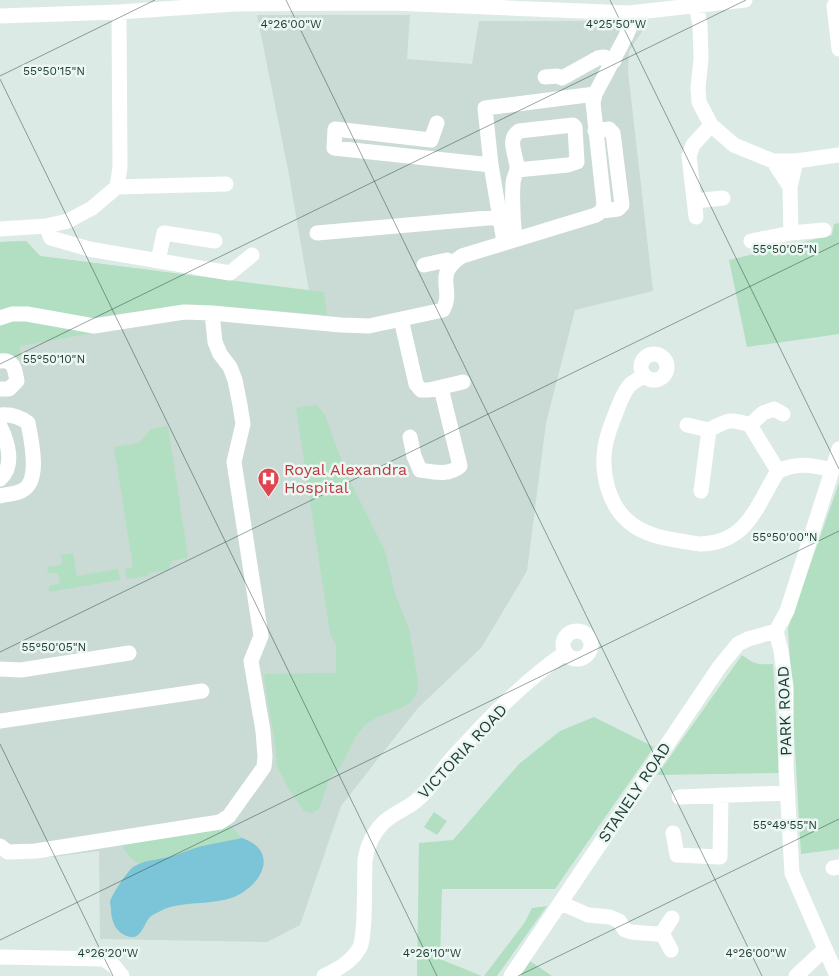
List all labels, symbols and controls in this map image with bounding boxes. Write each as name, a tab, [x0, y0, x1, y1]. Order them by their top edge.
text: 4°26'00"W	[260, 17, 322, 31]
text: 4°25'50"W	[586, 17, 647, 31]
text: 55°50'15"N	[23, 64, 85, 78]
text: 55°50'05"N	[753, 242, 817, 256]
text: 55°50'10"N	[23, 352, 85, 366]
place label: Royal Alexandra Hospital	[284, 460, 407, 497]
hospital icon: Royal Alexandra Hospital	[256, 466, 280, 497]
text: 55°50'00"N	[752, 530, 818, 544]
text: 55°50'05"N	[22, 640, 86, 654]
street label: PARK ROAD	[773, 666, 796, 756]
street label: VICTORIA ROAD	[414, 700, 511, 803]
street label: STANELY ROAD	[594, 739, 675, 846]
text: 55°49'55"N	[753, 818, 817, 832]
text: 4°26'20"W	[78, 946, 139, 960]
text: 4°26'10"W	[403, 946, 462, 960]
text: 4°26'00"W	[725, 946, 787, 960]

